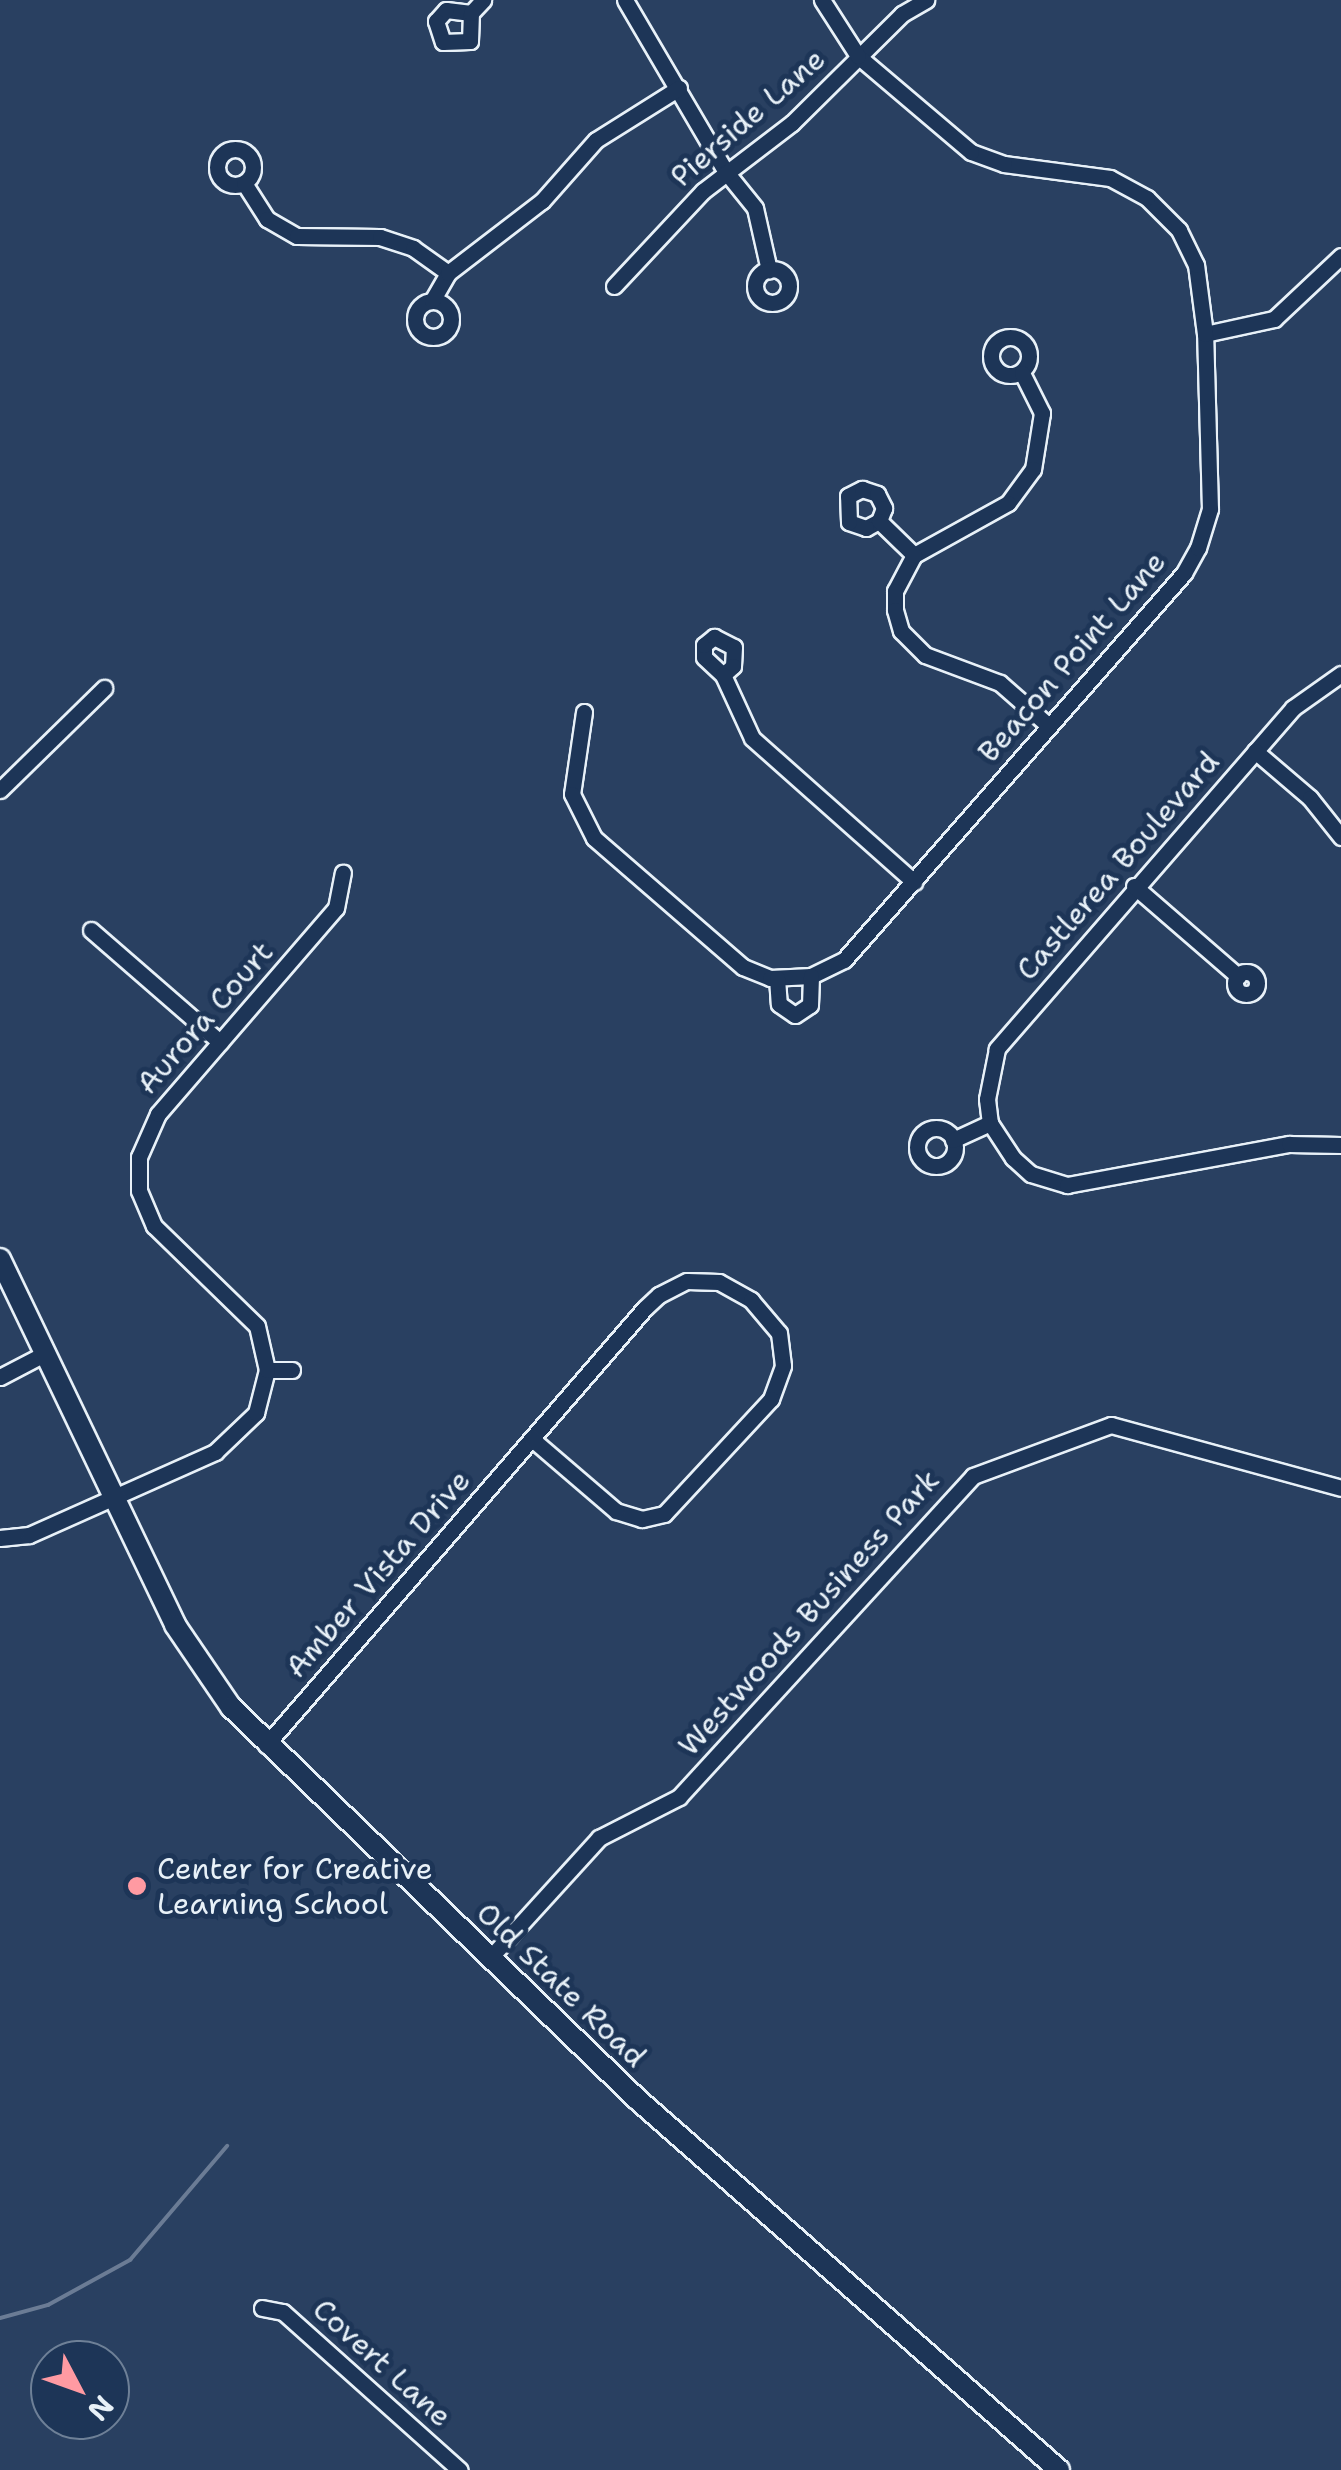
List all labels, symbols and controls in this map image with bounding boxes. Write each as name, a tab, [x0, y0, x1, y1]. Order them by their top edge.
street label: Pierside Lane	[663, 41, 833, 195]
street label: Beacon Point Lane	[971, 544, 1173, 770]
street label: Castlerea Boulevard	[1009, 744, 1227, 988]
street label: Aurora Court	[129, 935, 281, 1101]
street label: Westwoods Business Park	[671, 1462, 947, 1764]
street label: Amber Vista Drive	[278, 1463, 478, 1685]
place label: Center for Creative Learning School	[157, 1851, 433, 1922]
marker: Center for Creative Learning School	[126, 1875, 148, 1897]
street label: Old State Road	[469, 1895, 653, 2075]
street label: Covert Lane	[305, 2291, 459, 2435]
north arrow	[30, 2340, 130, 2440]
text: N	[80, 2388, 123, 2429]

